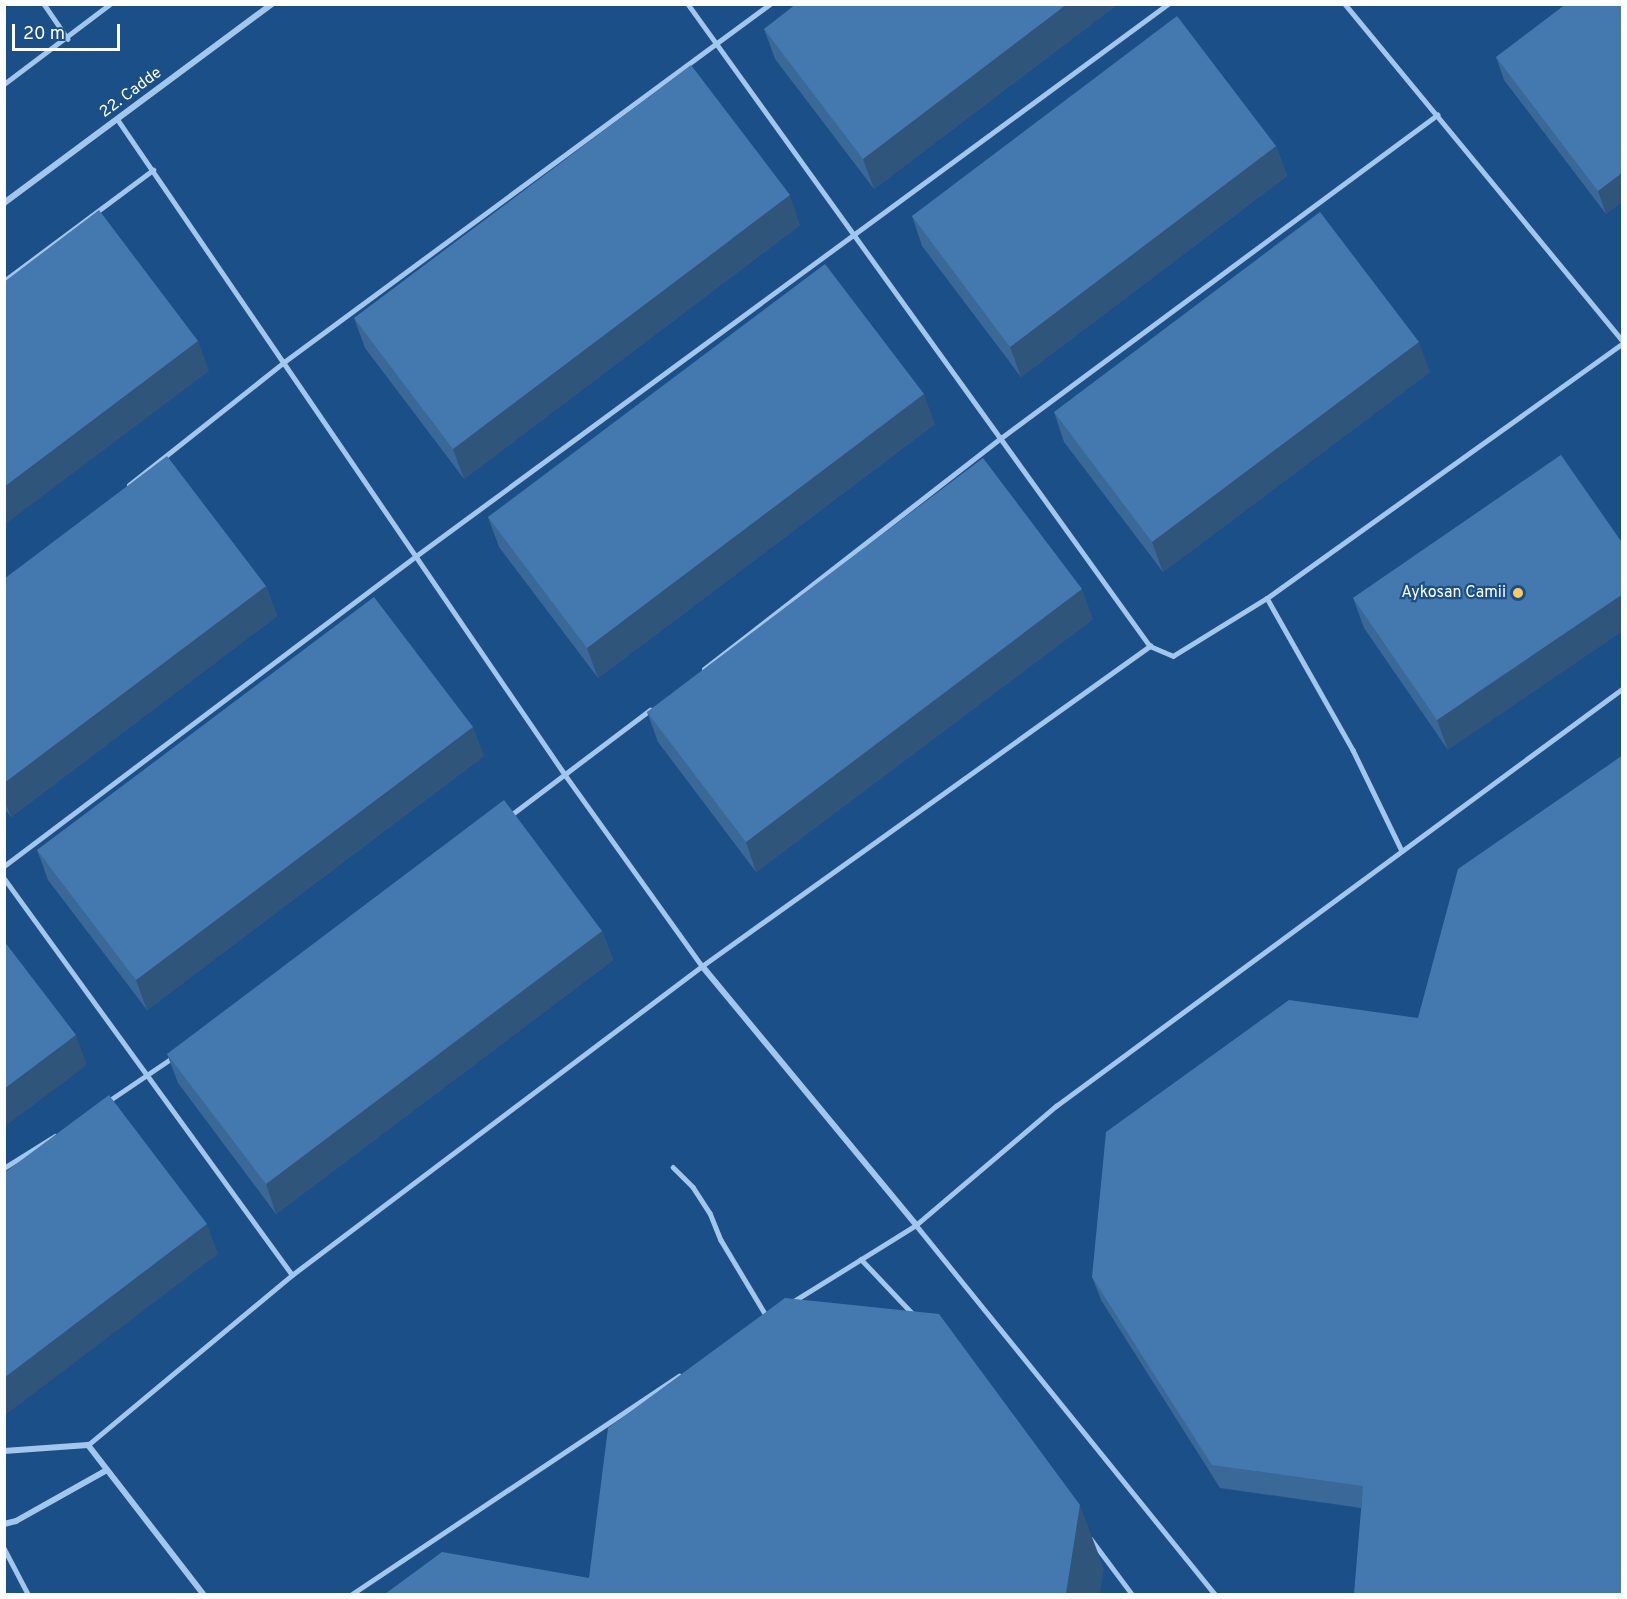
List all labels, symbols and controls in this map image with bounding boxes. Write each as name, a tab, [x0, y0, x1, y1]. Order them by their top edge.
scale bar	[15, 12, 123, 50]
text: 20 m	[23, 23, 65, 46]
street label: 22. Cadde	[96, 64, 166, 122]
place label: Aykosan Camii	[1401, 583, 1506, 603]
marker: Aykosan Camii	[1511, 586, 1525, 600]

